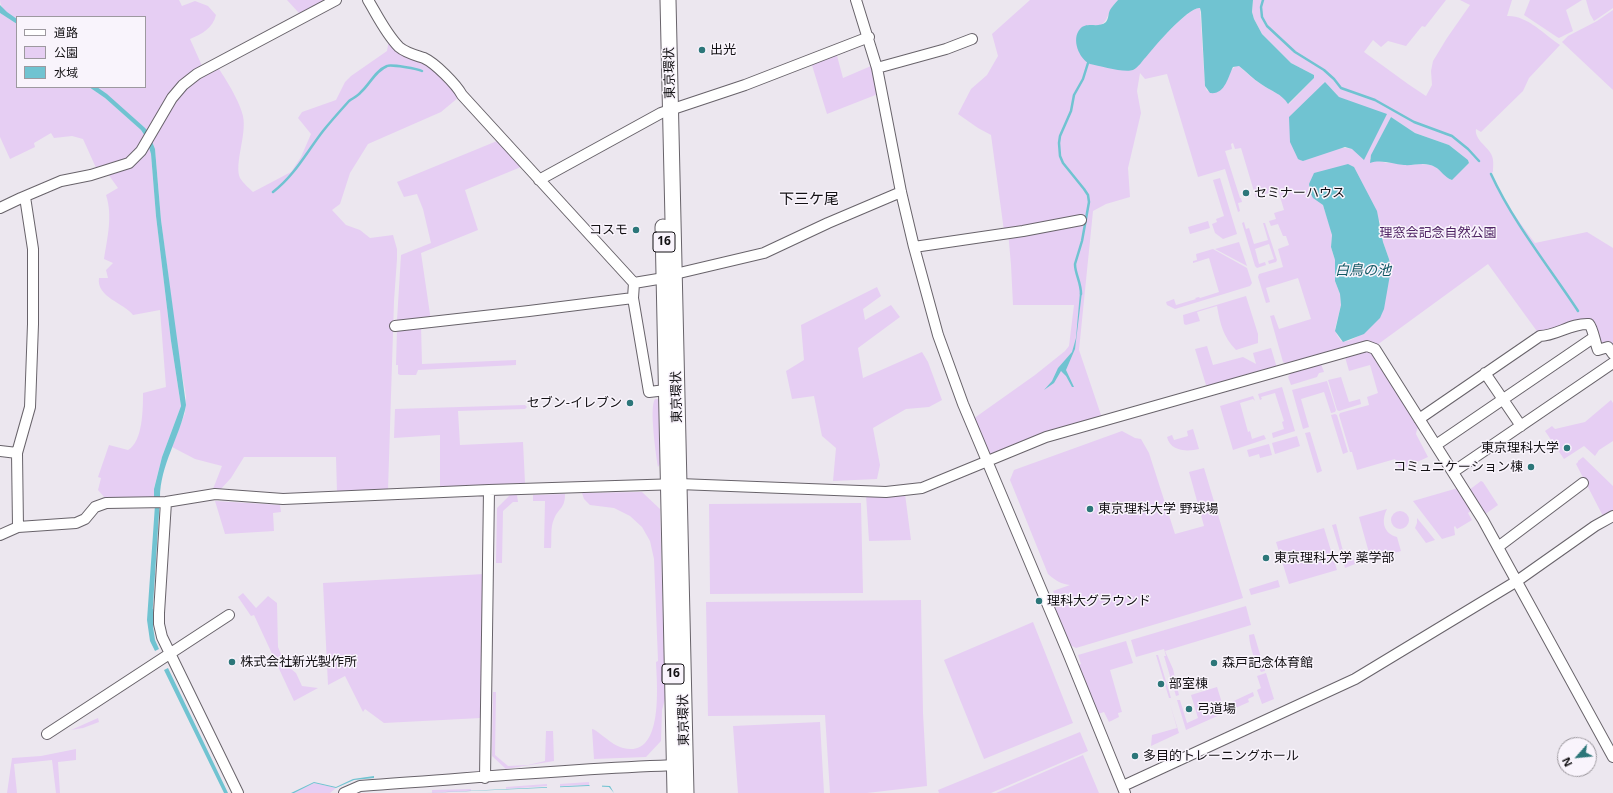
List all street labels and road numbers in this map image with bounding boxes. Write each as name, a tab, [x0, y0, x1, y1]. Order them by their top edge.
street label: 東京環状	[662, 47, 678, 99]
road number: 16	[653, 232, 675, 252]
street label: 東京環状	[669, 371, 685, 423]
road number: 16	[662, 664, 684, 684]
street label: 東京環状	[676, 694, 692, 746]

